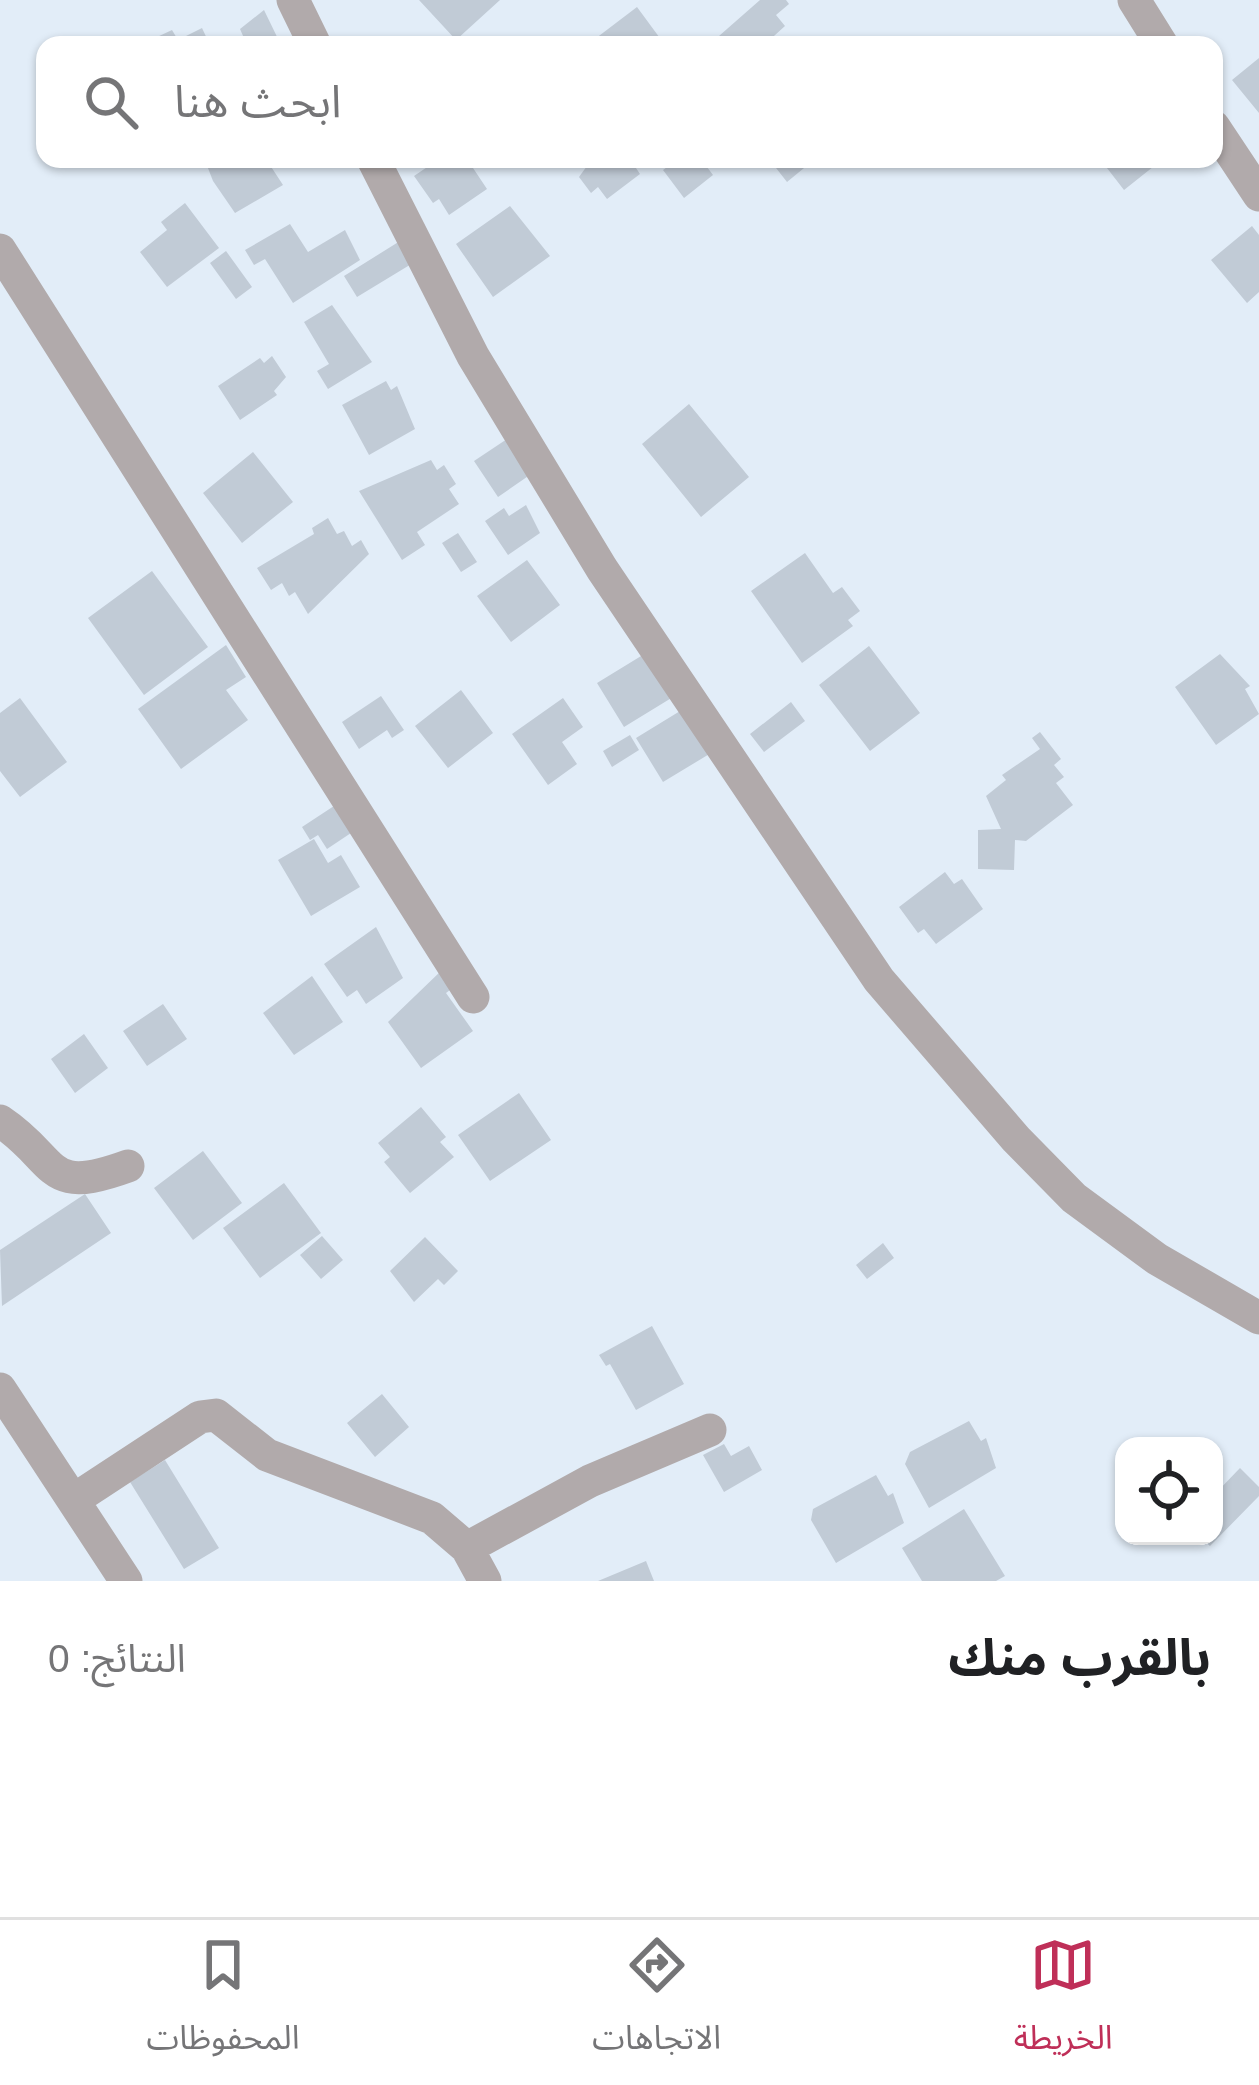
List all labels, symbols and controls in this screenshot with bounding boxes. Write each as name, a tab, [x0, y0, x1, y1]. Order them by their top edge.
search box	[36, 36, 1223, 168]
icon: search	[78, 69, 144, 135]
text: ابحث هنا	[174, 76, 342, 127]
map controls	[1115, 1437, 1223, 1545]
button: locate	[1115, 1437, 1223, 1545]
text: بالقرب منك	[948, 1629, 1211, 1686]
text: النتائج: 0	[48, 1637, 186, 1680]
tab: المحفوظات	[146, 1932, 300, 2073]
tab: الاتجاهات	[592, 1932, 721, 2073]
tab: الخريطة	[1014, 1932, 1113, 2073]

